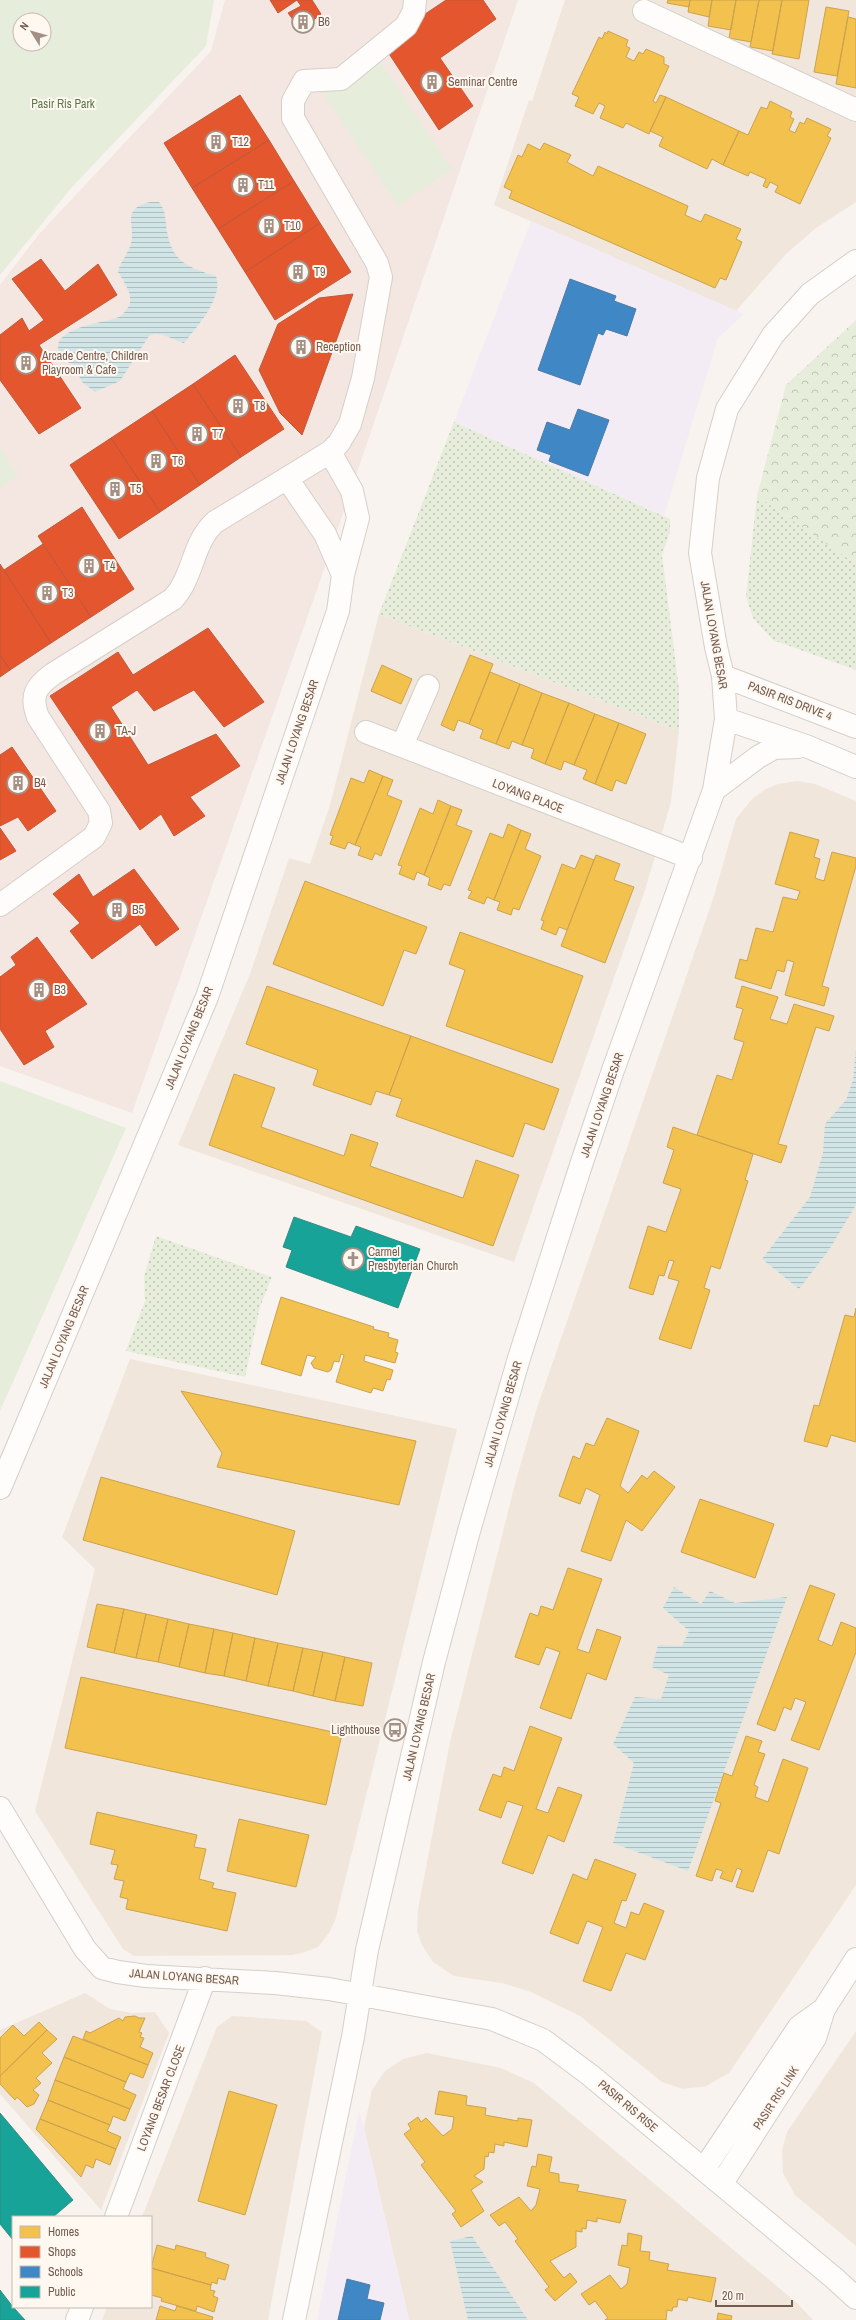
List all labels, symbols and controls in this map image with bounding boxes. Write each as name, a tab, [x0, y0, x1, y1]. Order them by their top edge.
building icon: B6	[290, 9, 316, 35]
north arrow	[12, 12, 52, 52]
place label: B6	[318, 14, 330, 30]
text: N	[16, 19, 32, 33]
building icon: Seminar Centre	[419, 69, 445, 95]
place label: Seminar Centre	[448, 74, 517, 90]
park label: Pasir Ris Park	[31, 96, 95, 112]
building icon: T12	[203, 129, 229, 155]
place label: T12	[232, 134, 249, 150]
building icon: T11	[230, 172, 256, 198]
place label: T11	[258, 177, 275, 193]
building icon: T10	[256, 213, 282, 239]
place label: T10	[284, 218, 301, 234]
building icon: T9	[285, 259, 311, 285]
place label: T9	[314, 264, 325, 280]
building icon: Reception	[288, 334, 314, 360]
place label: Reception	[316, 339, 361, 355]
place label: Arcade Centre, Children Playroom & Cafe	[41, 348, 148, 378]
building icon: Arcade Centre, Children Playroom & Cafe	[13, 350, 39, 376]
building icon: T8	[225, 393, 251, 419]
place label: T8	[254, 398, 265, 414]
building icon: T7	[184, 421, 210, 447]
place label: T7	[212, 426, 224, 442]
building icon: T6	[143, 448, 169, 474]
place label: T6	[172, 453, 183, 469]
building icon: T5	[102, 476, 128, 502]
place label: T5	[130, 481, 142, 497]
building icon: T4	[76, 553, 102, 579]
place label: T4	[104, 558, 116, 574]
building icon: T3	[34, 580, 60, 606]
street label: JALAN LOYANG BESAR	[697, 580, 731, 690]
place label: T3	[62, 585, 73, 601]
street label: JALAN LOYANG BESAR	[272, 678, 322, 786]
street label: PASIR RIS DRIVE 4	[746, 678, 835, 725]
building icon: TA-J	[87, 718, 113, 744]
place label: TA-J	[116, 723, 136, 739]
building icon: B4	[5, 770, 31, 796]
place label: B4	[34, 775, 47, 791]
street label: LOYANG PLACE	[490, 775, 566, 817]
building icon: B5	[104, 897, 130, 923]
place label: B5	[132, 902, 145, 918]
building icon: B3	[26, 977, 52, 1003]
place label: B3	[54, 982, 66, 998]
street label: JALAN LOYANG BESAR	[161, 984, 217, 1092]
street label: JALAN LOYANG BESAR	[577, 1051, 627, 1159]
place label: Carmel Presbyterian Church	[368, 1244, 458, 1274]
church icon: Carmel Presbyterian Church	[340, 1246, 366, 1272]
street label: JALAN LOYANG BESAR	[35, 1283, 93, 1391]
street label: JALAN LOYANG BESAR	[480, 1359, 526, 1469]
street label: JALAN LOYANG BESAR	[399, 1672, 439, 1782]
bus stop icon: Lighthouse	[382, 1717, 408, 1743]
place label: Lighthouse	[331, 1722, 380, 1738]
street label: JALAN LOYANG BESAR	[129, 1965, 239, 1989]
street label: LOYANG BESAR CLOSE	[133, 2043, 189, 2153]
street label: PASIR RIS LINK	[750, 2063, 803, 2133]
street label: PASIR RIS RISE	[595, 2076, 661, 2136]
legend	[12, 2216, 152, 2308]
text: Homes	[48, 2224, 79, 2240]
text: Shops	[48, 2244, 76, 2260]
text: Schools	[48, 2264, 83, 2280]
scale bar	[716, 2282, 792, 2308]
text: Public	[48, 2284, 75, 2300]
text: 20 m	[722, 2288, 744, 2304]

